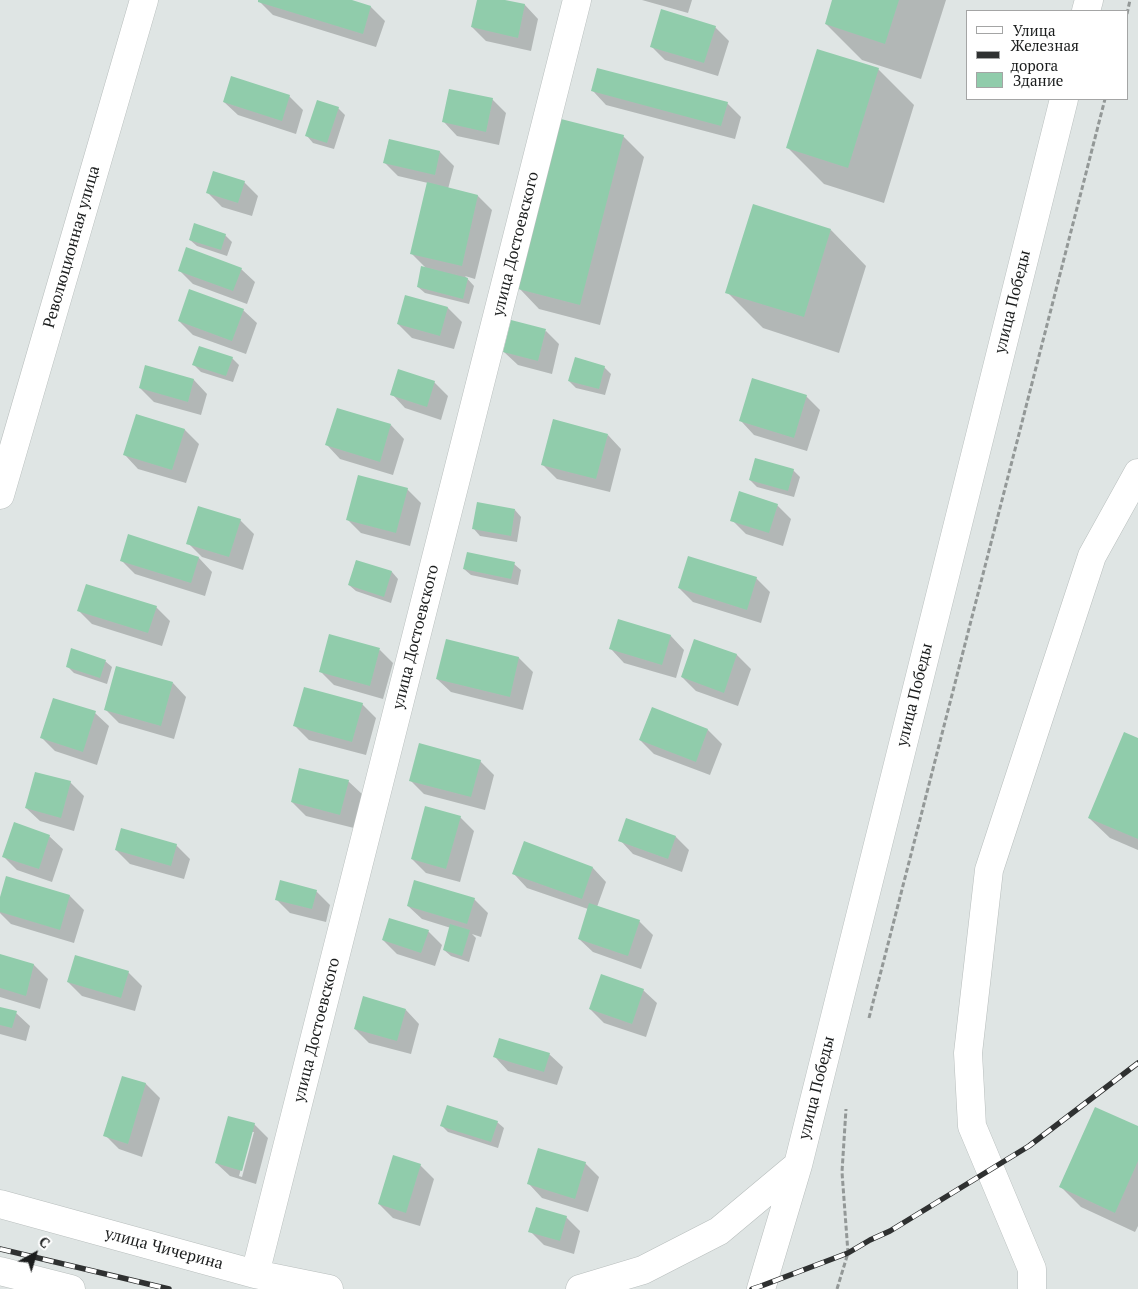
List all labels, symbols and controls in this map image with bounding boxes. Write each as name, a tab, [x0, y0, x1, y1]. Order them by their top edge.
legend	[966, 10, 1128, 100]
text: Улица	[1013, 20, 1056, 40]
text: Железная дорога	[1010, 35, 1079, 75]
text: Здание	[1013, 70, 1063, 90]
street label: Революционная улица	[40, 164, 104, 330]
street label: улица Достоевского	[489, 170, 543, 318]
street label: улица Победы	[991, 248, 1035, 356]
street label: улица Достоевского	[389, 563, 443, 711]
street label: улица Победы	[893, 641, 937, 749]
street label: улица Достоевского	[290, 956, 344, 1104]
street label: улица Победы	[795, 1034, 839, 1142]
street label: улица Чичерина	[103, 1224, 225, 1274]
north arrow	[10, 1229, 60, 1279]
text: С	[35, 1232, 54, 1252]

